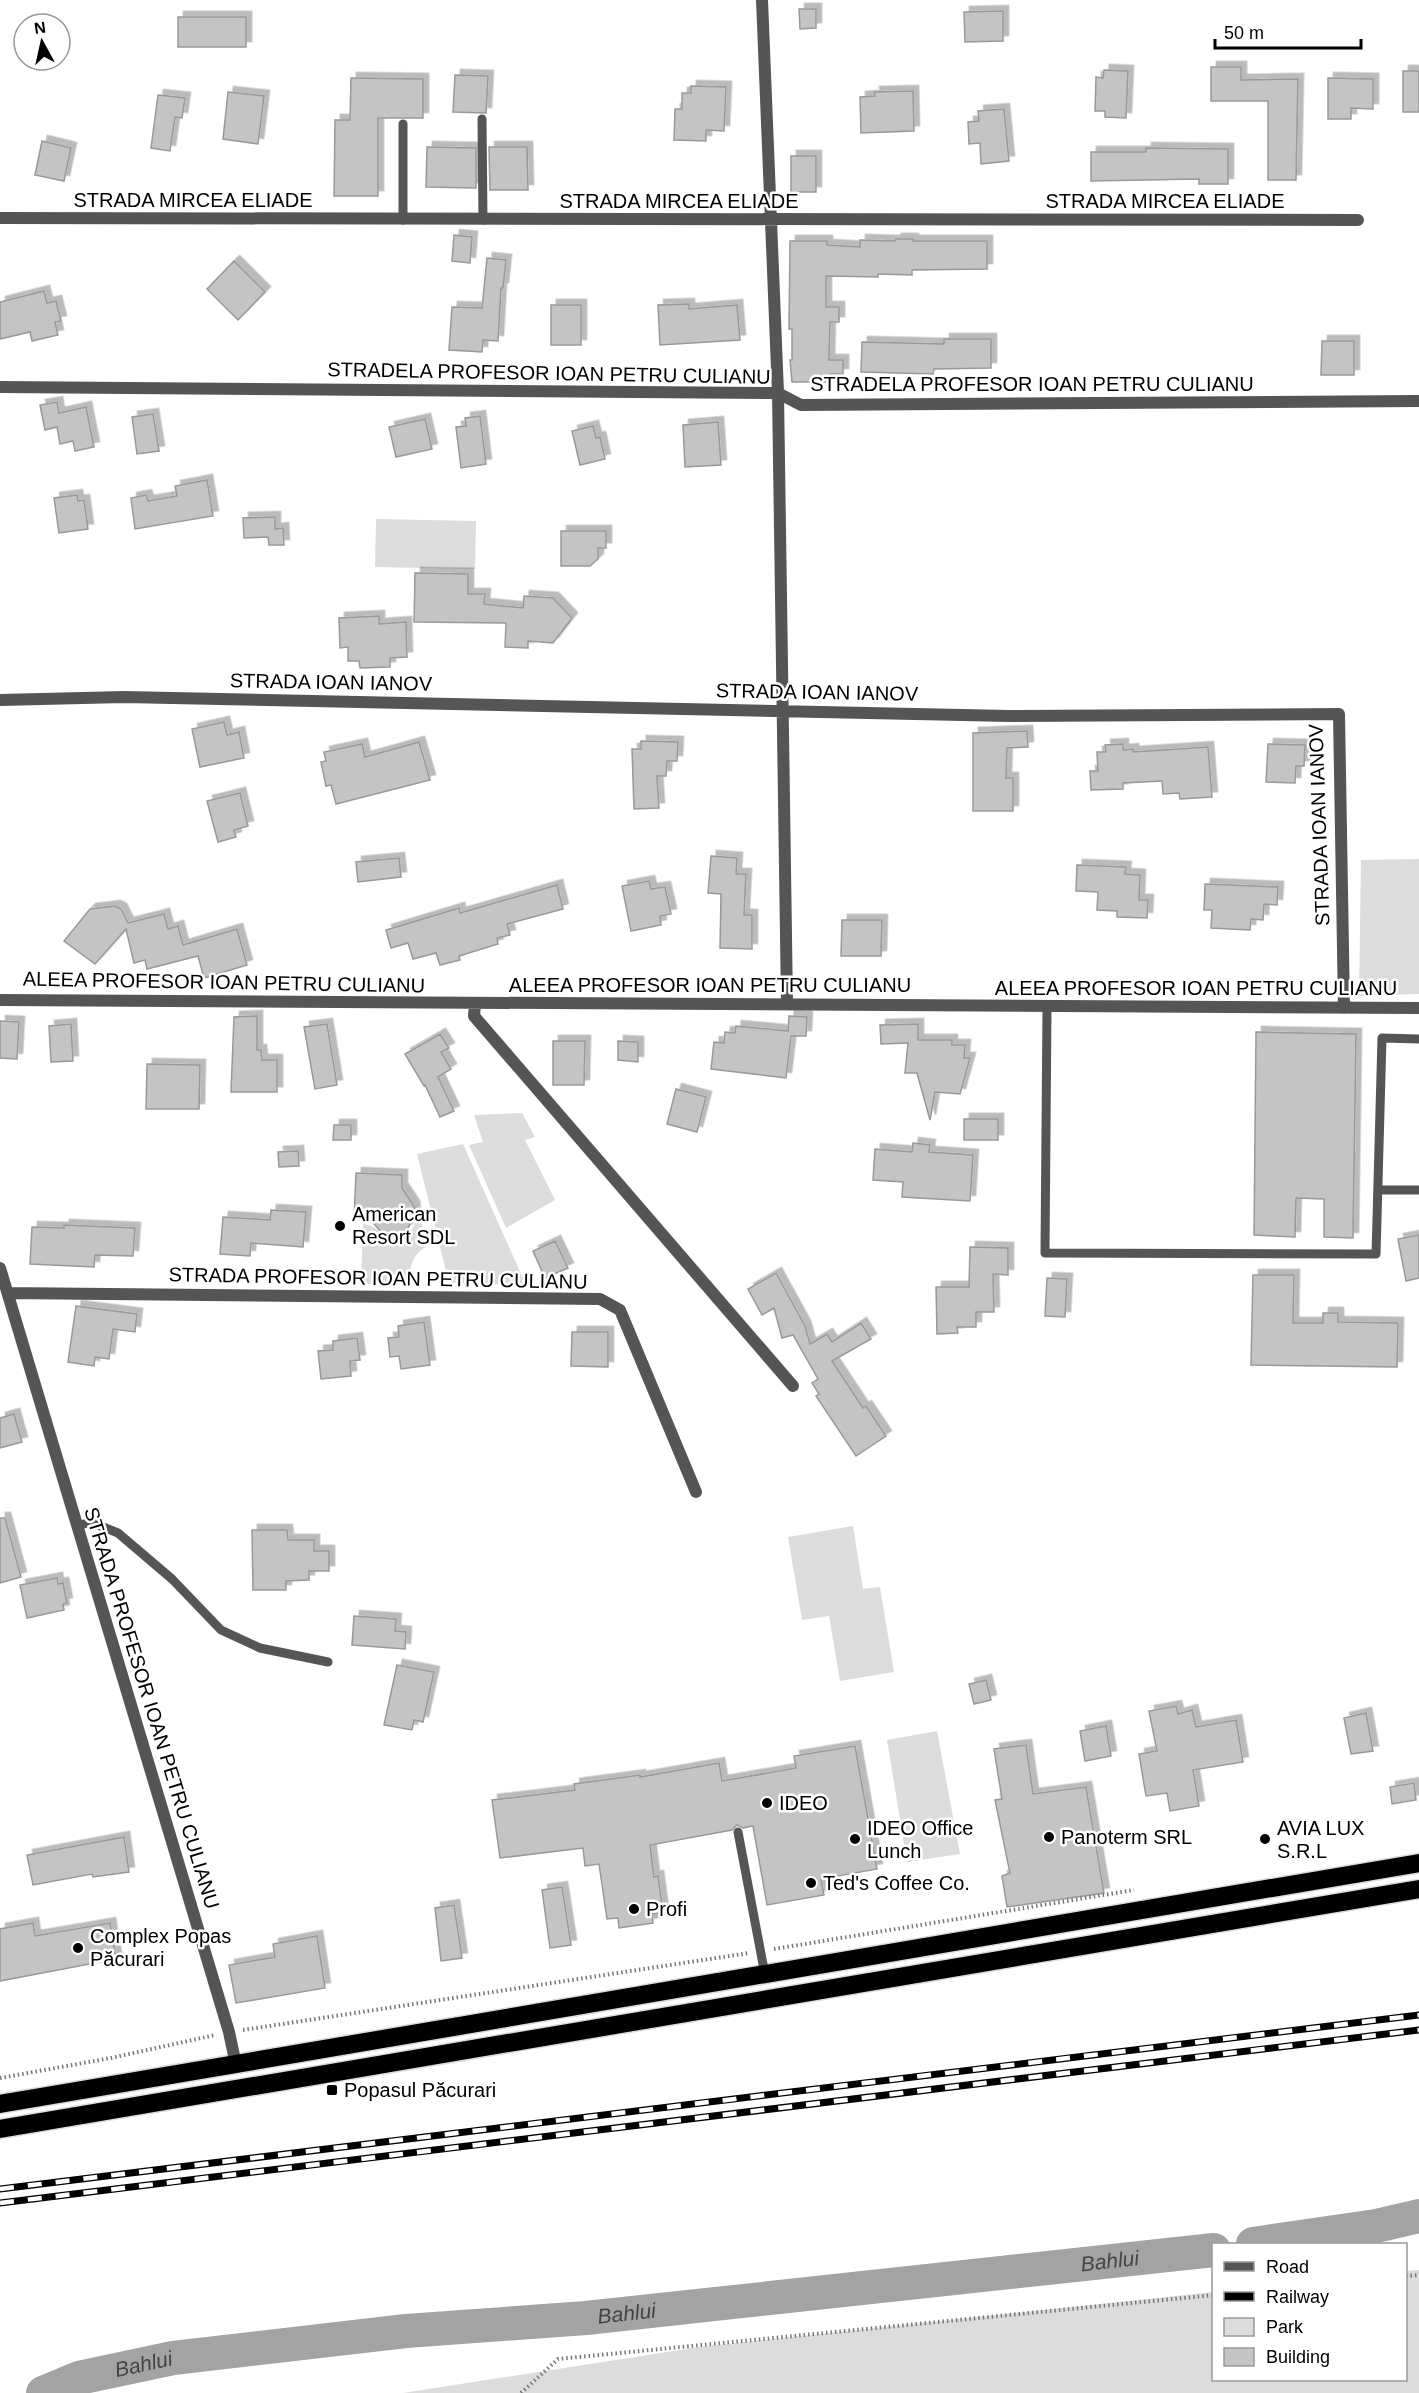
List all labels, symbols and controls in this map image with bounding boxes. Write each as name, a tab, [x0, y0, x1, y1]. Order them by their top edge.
north arrow	[12, 12, 72, 72]
scale bar	[1215, 12, 1360, 50]
text: N	[33, 18, 47, 37]
text: 50 m	[1224, 23, 1264, 43]
street label: STRADA MIRCEA ELIADE	[74, 189, 312, 211]
street label: STRADA MIRCEA ELIADE	[560, 190, 798, 212]
street label: STRADA MIRCEA ELIADE	[1046, 190, 1284, 212]
street label: STRADELA PROFESOR IOAN PETRU CULIANU	[327, 358, 771, 388]
street label: STRADELA PROFESOR IOAN PETRU CULIANU	[810, 373, 1254, 395]
street label: STRADA IOAN IANOV	[230, 669, 433, 695]
street label: STRADA IOAN IANOV	[716, 679, 919, 705]
street label: STRADA IOAN IANOV	[1304, 723, 1334, 926]
street label: ALEEA PROFESOR IOAN PETRU CULIANU	[23, 967, 425, 997]
street label: ALEEA PROFESOR IOAN PETRU CULIANU	[509, 974, 911, 996]
street label: ALEEA PROFESOR IOAN PETRU CULIANU	[995, 977, 1397, 999]
place label: American Resort SDL	[352, 1203, 455, 1248]
marker: American Resort SDL	[333, 1219, 347, 1233]
street label: STRADA PROFESOR IOAN PETRU CULIANU	[168, 1263, 588, 1293]
street label: STRADA PROFESOR IOAN PETRU CULIANU	[80, 1504, 224, 1912]
place label: IDEO	[779, 1792, 828, 1814]
marker: IDEO	[760, 1796, 774, 1810]
place label: IDEO Office Lunch	[867, 1817, 973, 1862]
place label: AVIA LUX S.R.L	[1277, 1817, 1364, 1862]
place label: Panoterm SRL	[1061, 1826, 1192, 1848]
marker: Panoterm SRL	[1042, 1830, 1056, 1844]
marker: IDEO Office Lunch	[848, 1832, 862, 1846]
marker: AVIA LUX S.R.L	[1258, 1832, 1272, 1846]
place label: Ted's Coffee Co.	[823, 1872, 970, 1894]
marker: Ted's Coffee Co.	[804, 1876, 818, 1890]
place label: Profi	[646, 1898, 687, 1920]
marker: Profi	[627, 1902, 641, 1916]
place label: Complex Popas Păcurari	[90, 1925, 231, 1970]
marker: Complex Popas Păcurari	[71, 1941, 85, 1955]
place label: Popasul Păcurari	[344, 2079, 496, 2101]
marker: Popasul Păcurari	[325, 2083, 339, 2097]
legend	[1212, 2243, 1407, 2381]
water label: Bahlui	[1079, 2246, 1141, 2275]
text: Road	[1266, 2257, 1309, 2277]
text: Railway	[1266, 2287, 1329, 2307]
water label: Bahlui	[596, 2298, 658, 2328]
text: Park	[1266, 2317, 1304, 2337]
water label: Bahlui	[112, 2346, 176, 2381]
text: Building	[1266, 2347, 1330, 2367]

